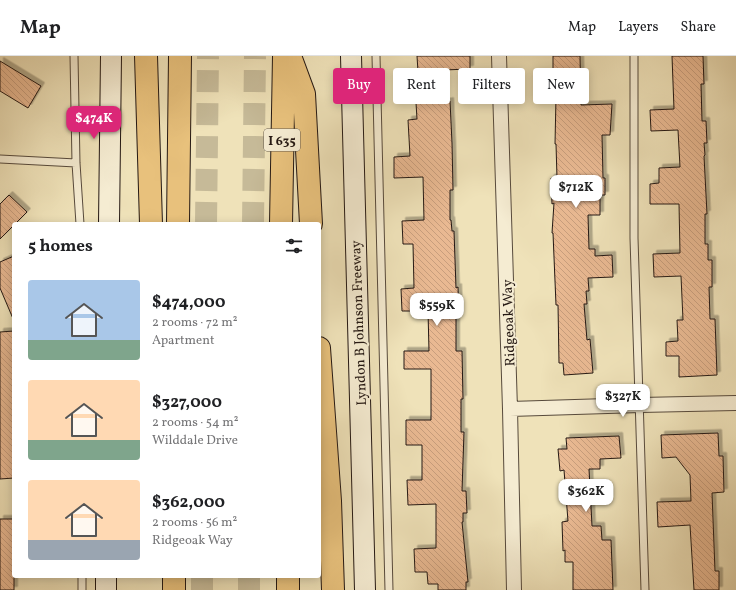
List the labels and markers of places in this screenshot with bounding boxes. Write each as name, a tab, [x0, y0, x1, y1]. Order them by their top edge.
pin: $474K	[66, 106, 122, 140]
pin: $712K	[548, 175, 604, 209]
pin: $559K	[409, 293, 465, 327]
pin: $327K	[595, 384, 651, 418]
pin: $362K	[558, 479, 614, 513]

